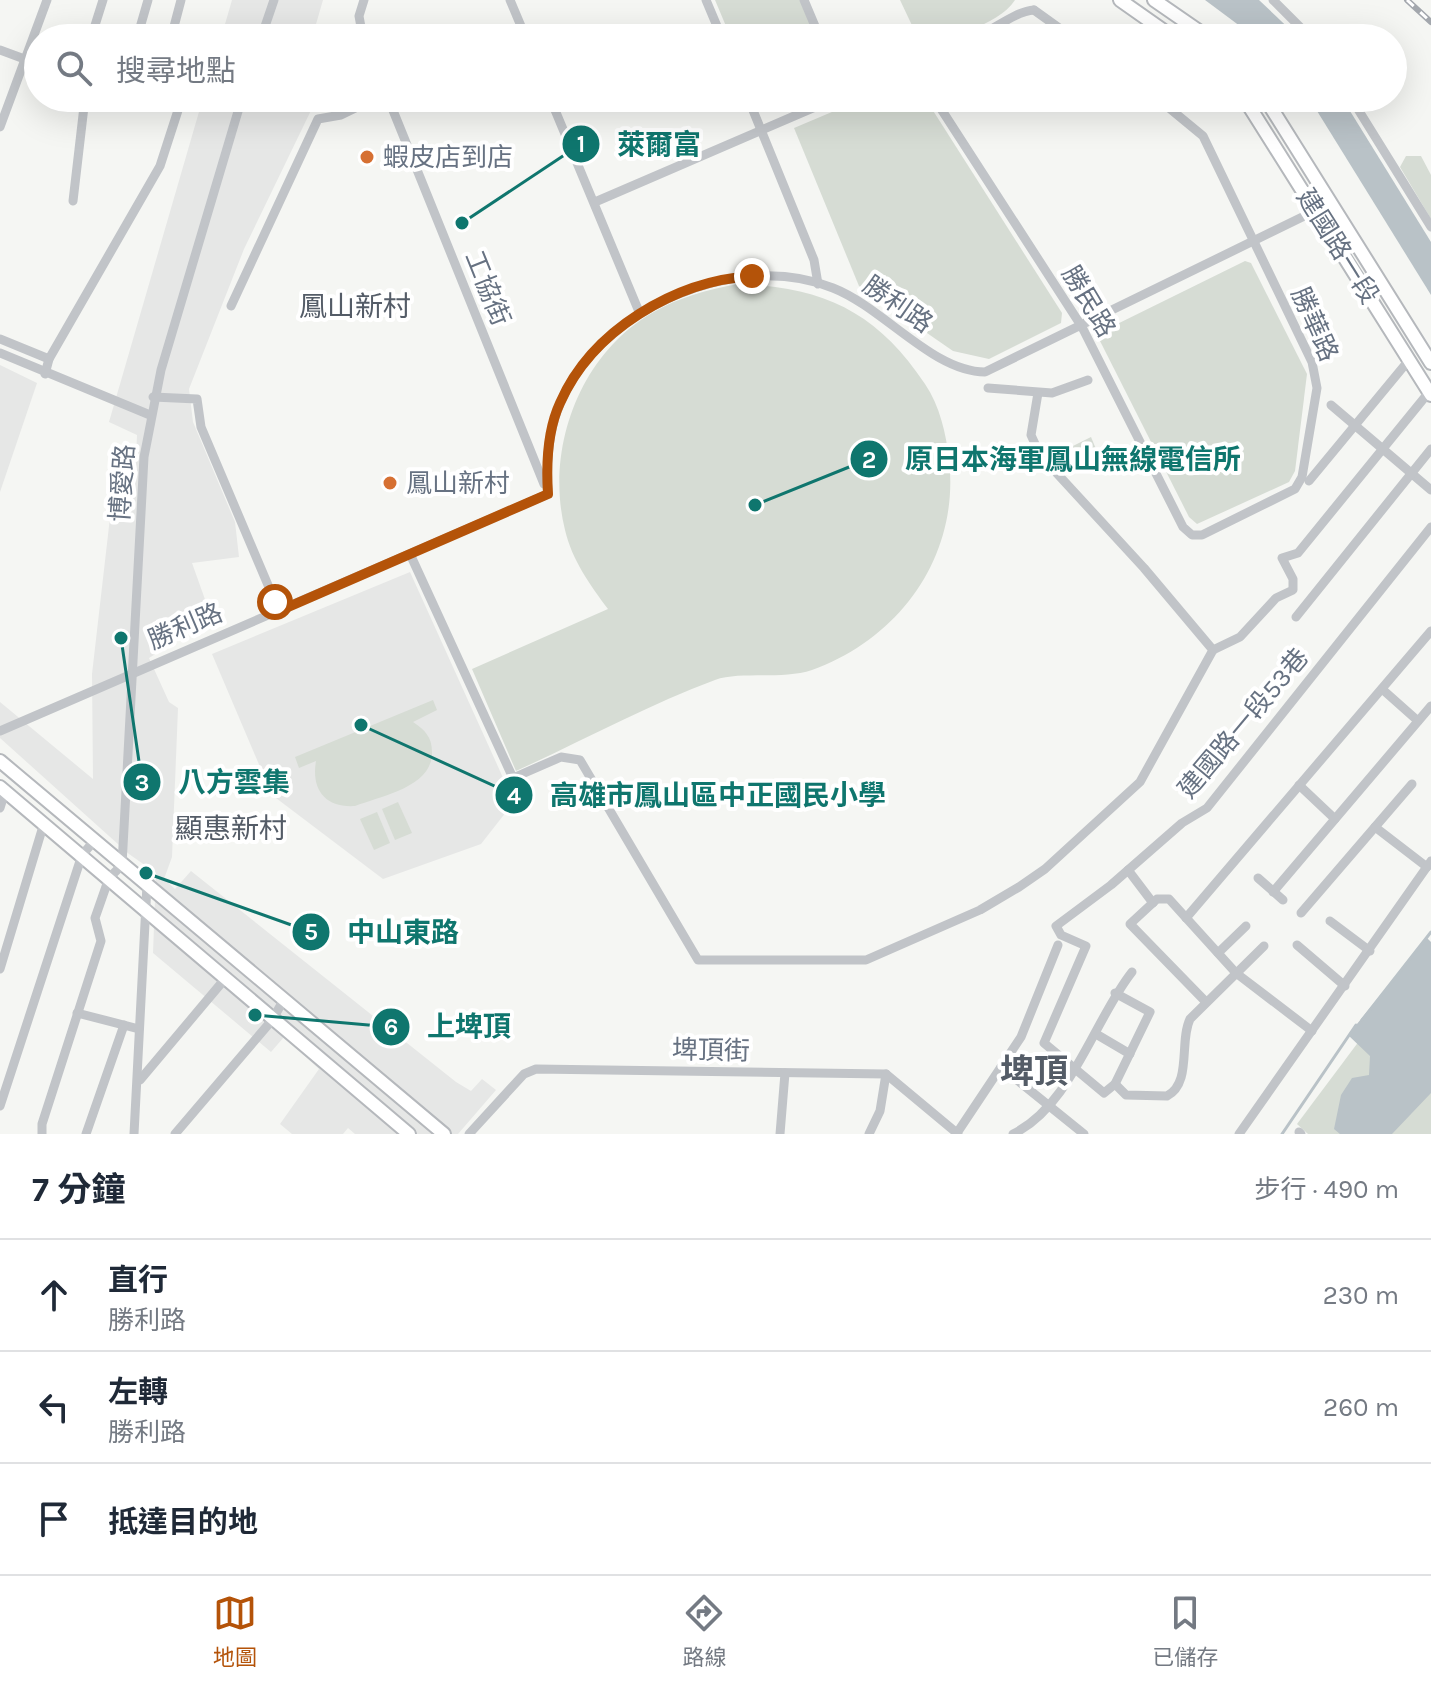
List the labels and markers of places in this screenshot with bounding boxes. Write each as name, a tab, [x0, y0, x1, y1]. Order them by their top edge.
callout: 萊爾富	[561, 118, 717, 170]
place label: 蝦皮店到店	[383, 142, 513, 173]
marker: 蝦皮店到店	[358, 148, 376, 166]
callout: 原日本海軍鳳山無線電信所	[849, 433, 1257, 485]
place label: 鳳山新村	[406, 468, 510, 499]
marker: 鳳山新村	[381, 474, 399, 492]
callout: 八方雲集	[122, 756, 306, 808]
callout: 高雄市鳳山區中正國民小學	[494, 769, 902, 821]
callout: 中山東路	[291, 906, 475, 958]
callout: 上埤頂	[371, 1001, 527, 1053]

